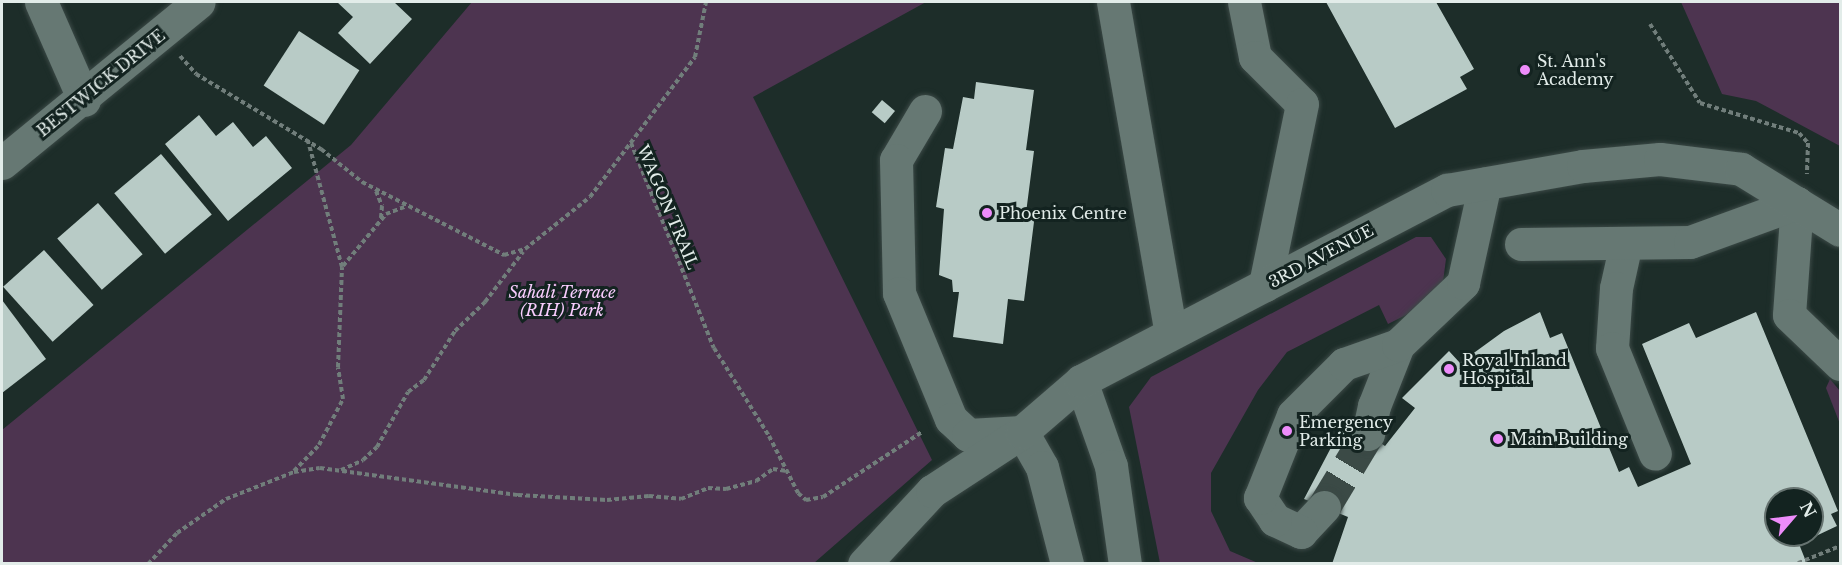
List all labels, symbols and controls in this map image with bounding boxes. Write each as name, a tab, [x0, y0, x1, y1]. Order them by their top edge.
street label: BESTWICK DRIVE	[33, 25, 169, 141]
place label: St. Ann's Academy	[1537, 51, 1614, 89]
marker: St. Ann's Academy	[1518, 63, 1532, 77]
street label: WAGON TRAIL	[633, 142, 703, 272]
place label: Phoenix Centre	[999, 203, 1127, 223]
marker: Phoenix Centre	[980, 206, 994, 220]
street label: 3RD AVENUE	[1265, 220, 1377, 292]
park label: Sahali Terrace (RIH) Park	[508, 282, 616, 320]
place label: Royal Inland Hospital	[1462, 350, 1567, 388]
marker: Royal Inland Hospital	[1440, 360, 1458, 378]
place label: Emergency Parking	[1299, 412, 1393, 450]
marker: Emergency Parking	[1280, 424, 1294, 438]
place label: Main Building	[1510, 429, 1628, 449]
marker: Main Building	[1491, 432, 1505, 446]
north arrow	[1764, 487, 1824, 547]
text: N	[1796, 498, 1820, 521]

